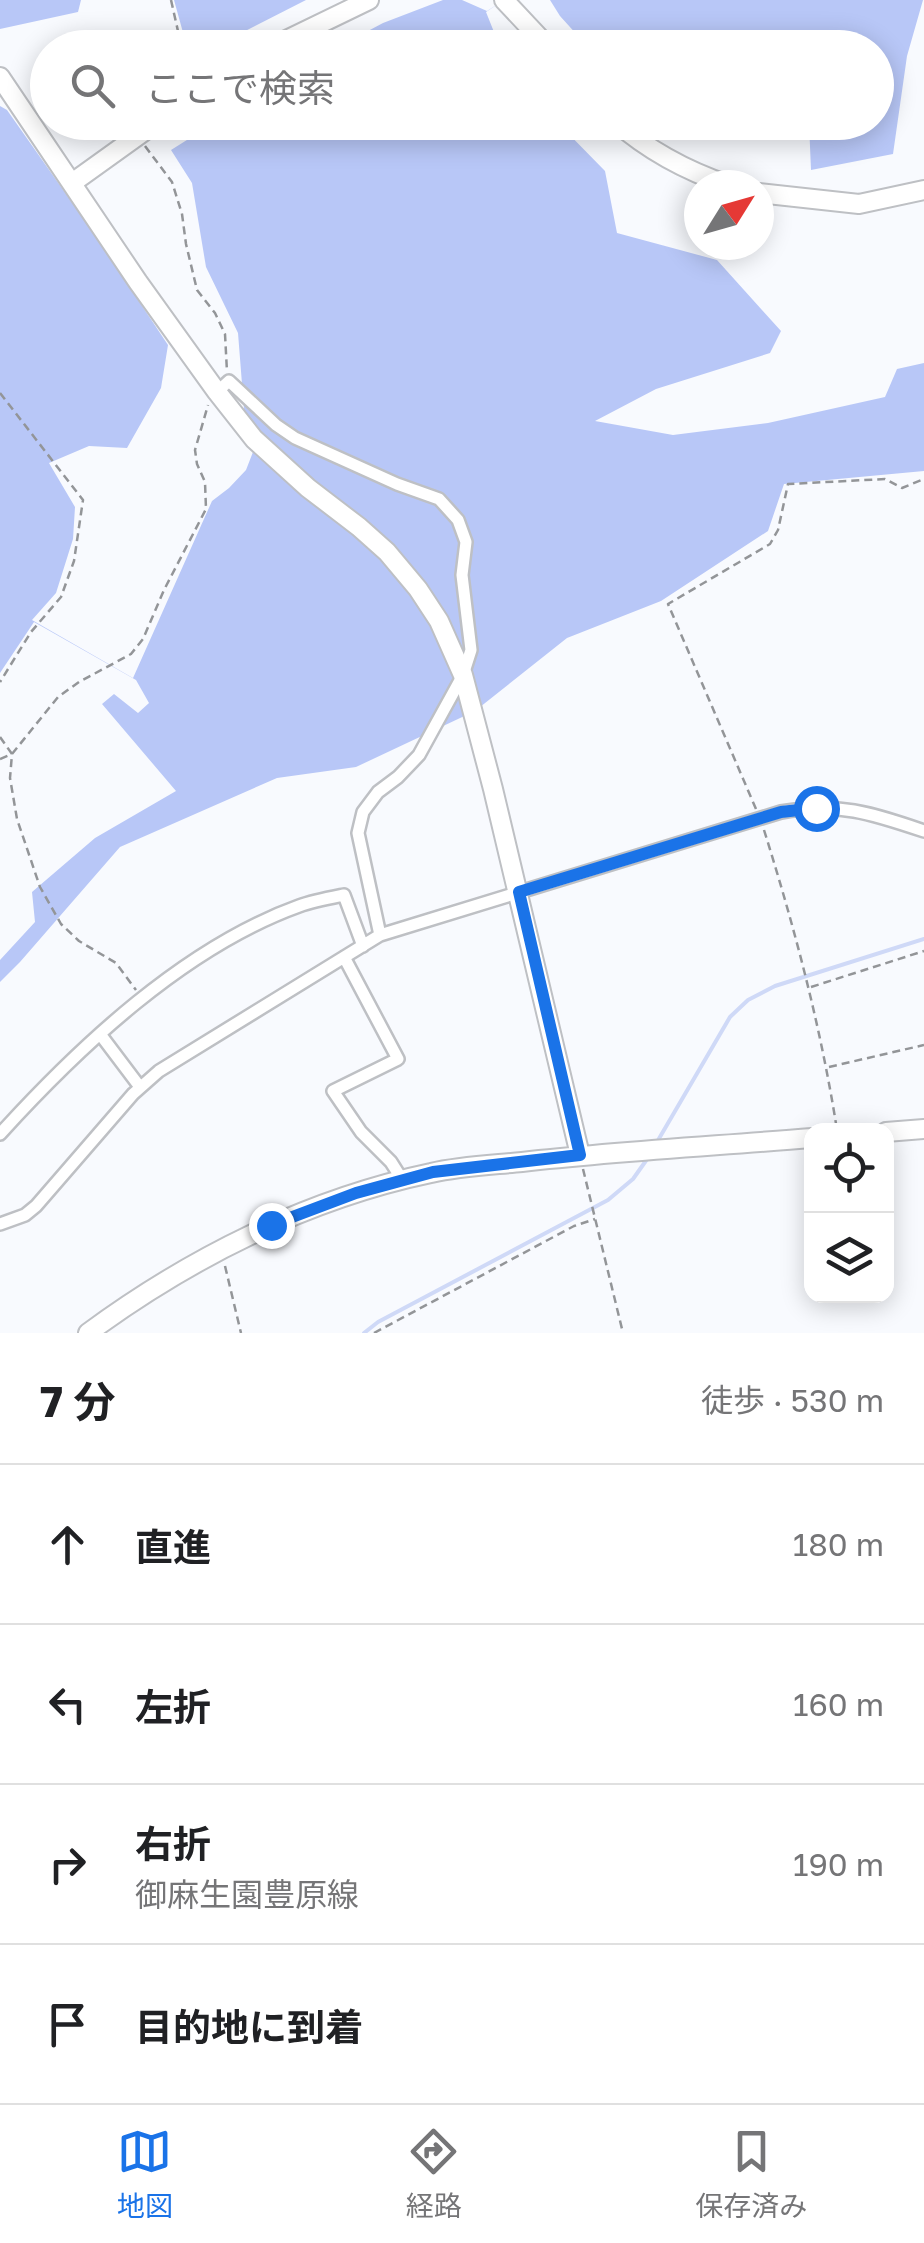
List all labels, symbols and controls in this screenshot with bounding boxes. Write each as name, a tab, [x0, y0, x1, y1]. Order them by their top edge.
search box	[30, 30, 894, 140]
icon: search	[65, 58, 120, 113]
text: ここで検索	[145, 65, 335, 110]
north arrow	[684, 170, 774, 260]
route start	[794, 786, 840, 832]
map controls	[804, 1123, 894, 1303]
button: locate	[804, 1123, 894, 1213]
route end	[249, 1203, 295, 1249]
button: layers	[804, 1213, 894, 1303]
text: 7 分	[40, 1376, 115, 1426]
text: 徒歩 · 530 m	[701, 1381, 884, 1419]
icon: ahead	[40, 1517, 95, 1572]
text: 直進	[135, 1524, 211, 1569]
text: 180 m	[793, 1525, 884, 1563]
icon: left	[40, 1677, 95, 1732]
text: 左折	[135, 1684, 211, 1729]
text: 160 m	[793, 1685, 884, 1723]
text: 右折	[135, 1821, 211, 1866]
icon: right	[40, 1837, 95, 1892]
text: 190 m	[793, 1845, 884, 1883]
text: 御麻生園豊原線	[135, 1875, 359, 1913]
icon: arrive	[40, 1997, 95, 2052]
text: 目的地に到着	[135, 2004, 363, 2049]
tab: 地図	[117, 2124, 173, 2224]
tab: 経路	[406, 2124, 462, 2224]
tab: 保存済み	[695, 2124, 807, 2224]

